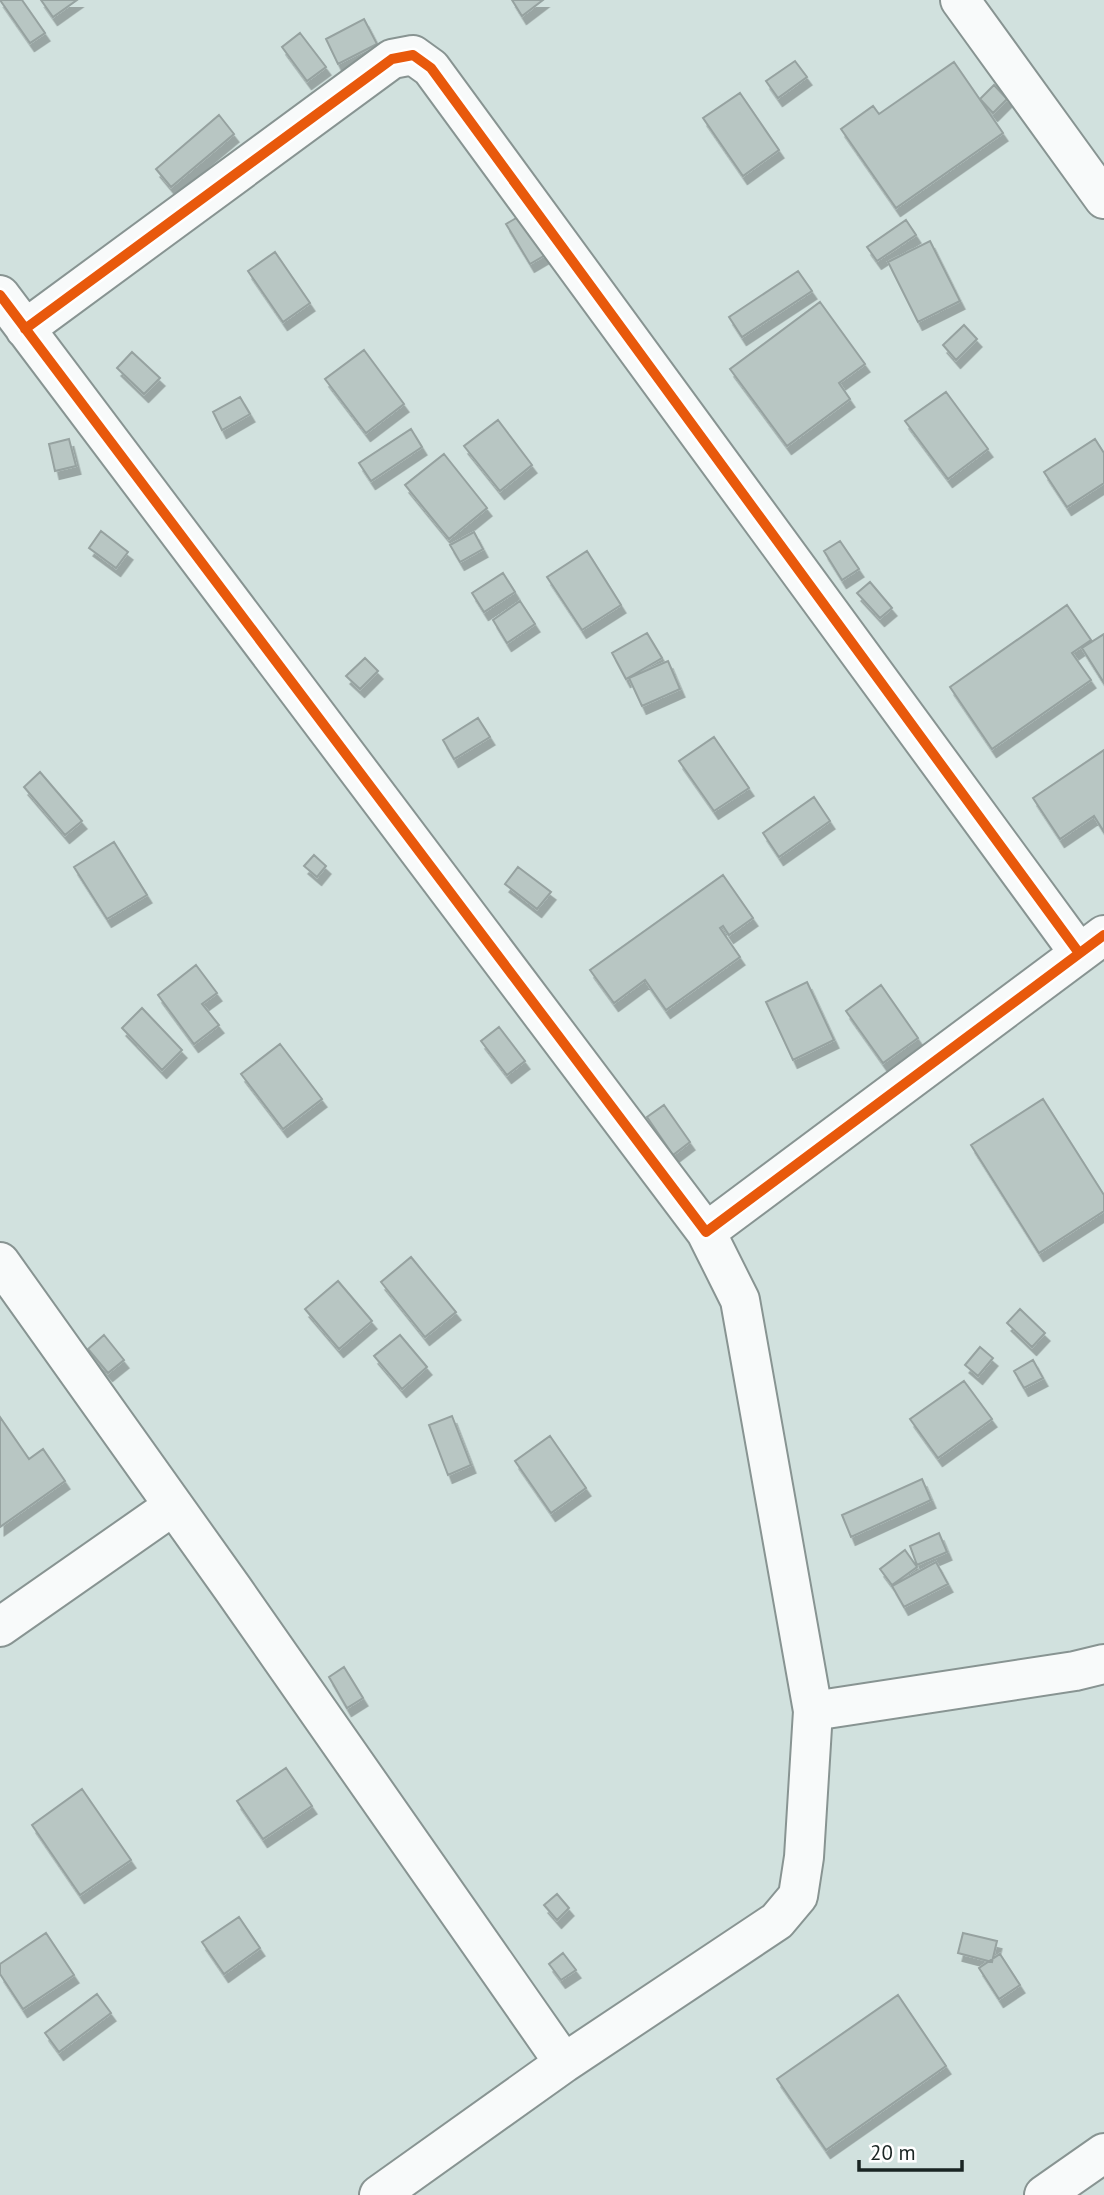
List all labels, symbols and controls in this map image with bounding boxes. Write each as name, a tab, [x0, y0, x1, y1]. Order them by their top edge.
scale bar	[859, 2128, 962, 2172]
text: 20 m	[870, 2139, 916, 2166]

